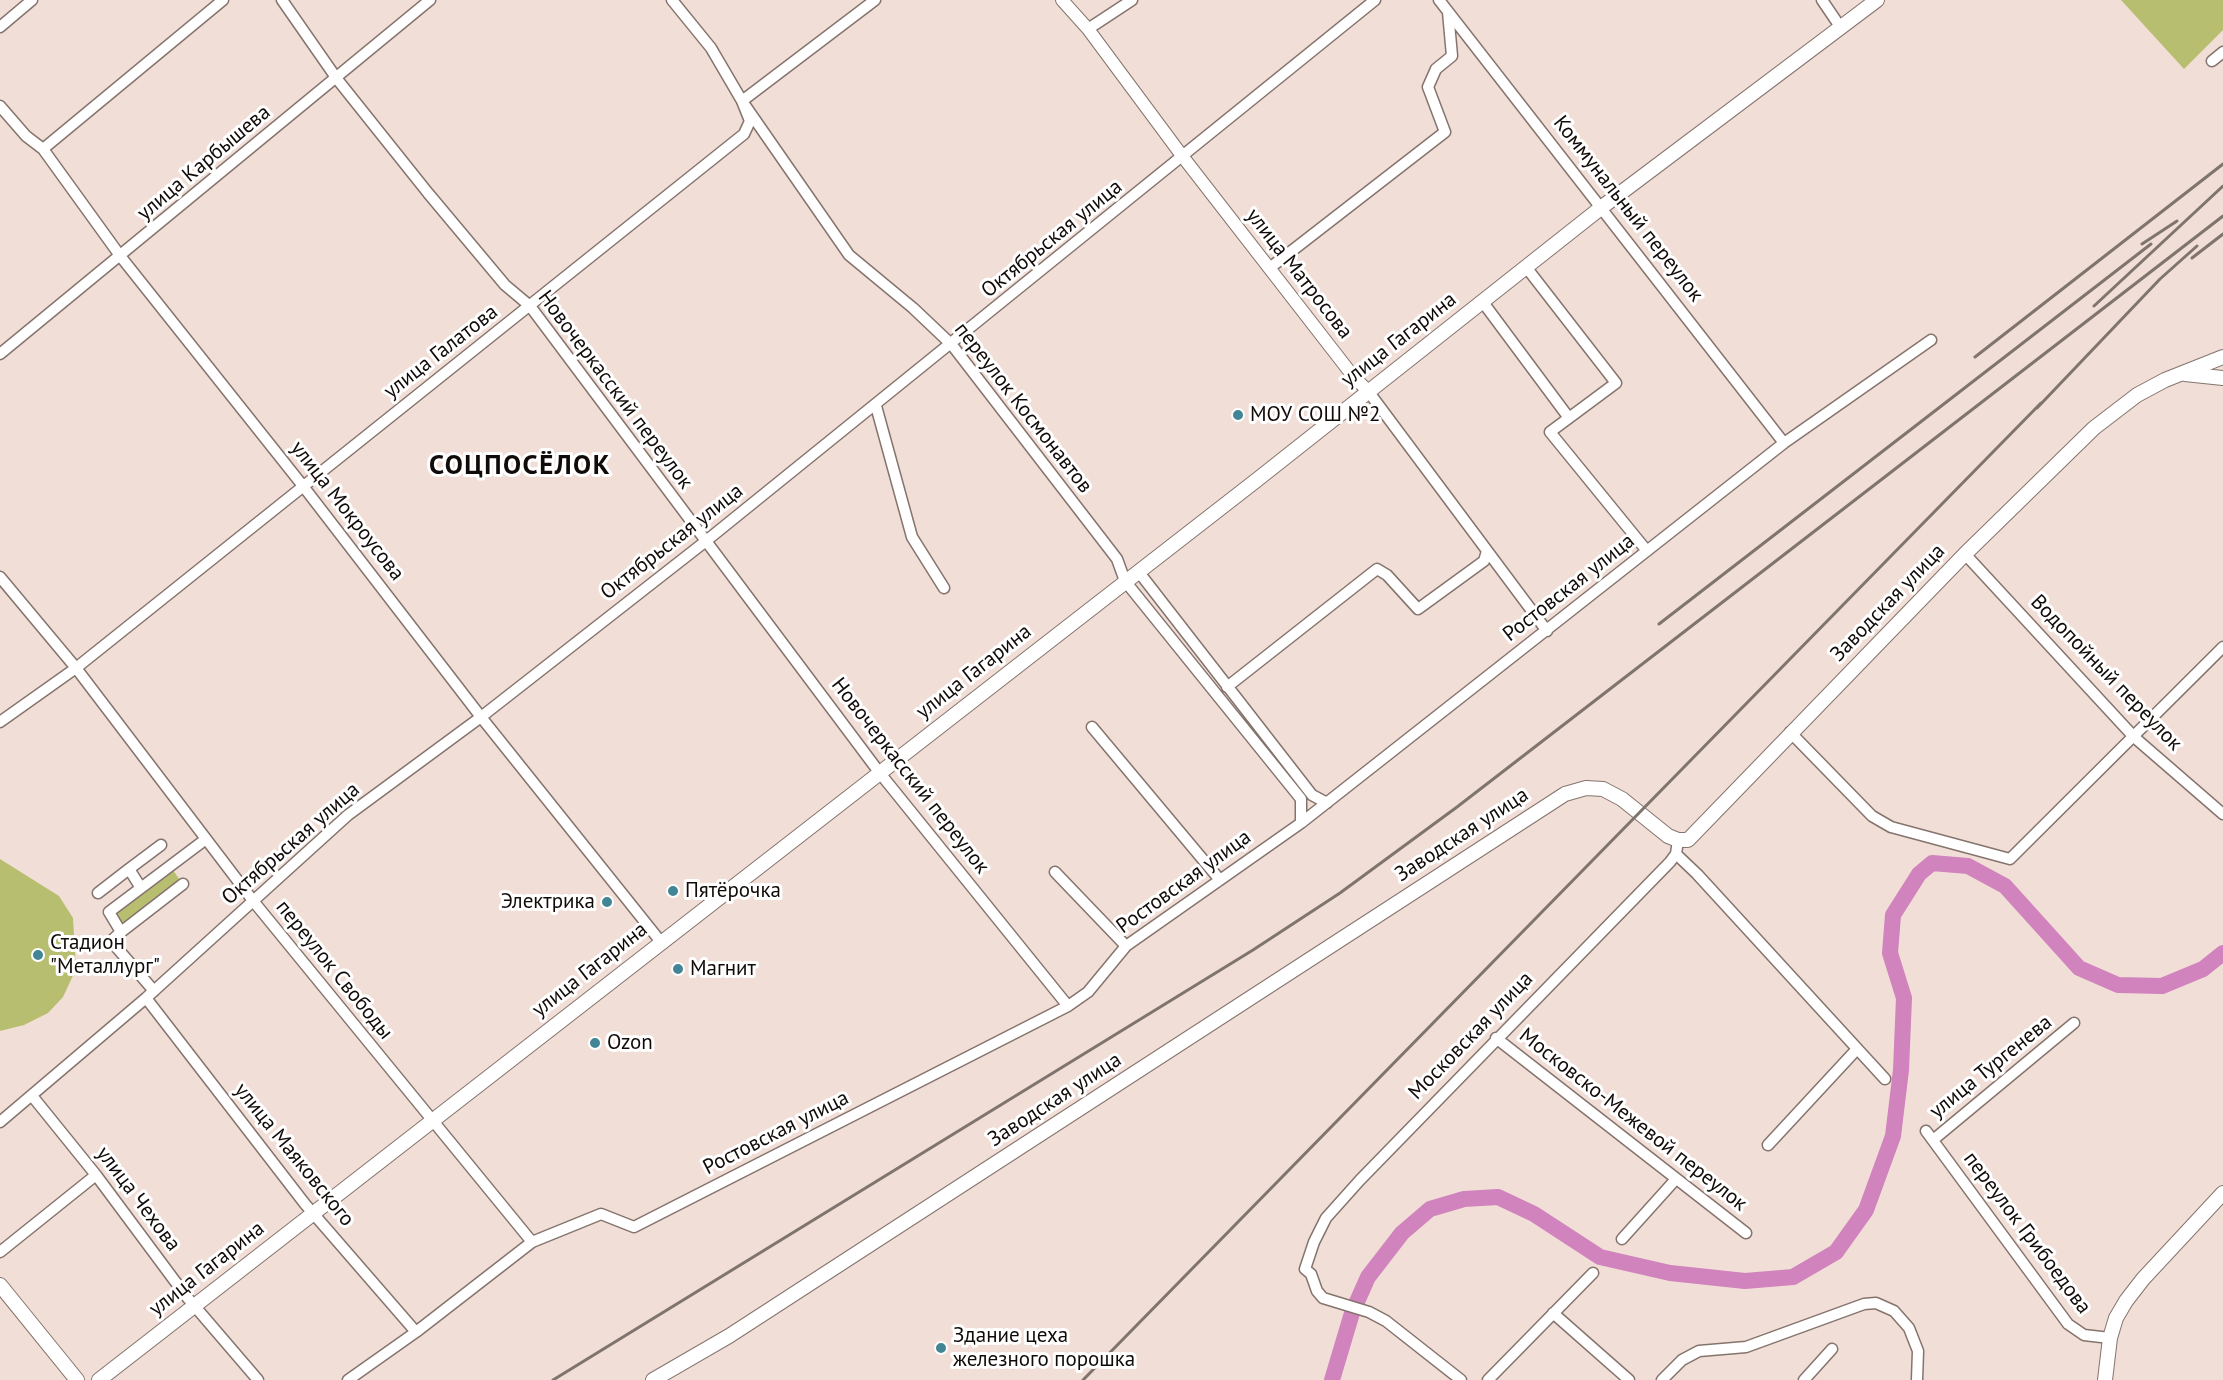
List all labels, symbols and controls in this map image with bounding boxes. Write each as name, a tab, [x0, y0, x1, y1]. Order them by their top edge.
street label: улица Карбышева	[132, 100, 276, 226]
street label: Коммунальный переулок	[1548, 111, 1708, 307]
street label: Октябрьская улица	[977, 175, 1127, 303]
street label: улица Матросова	[1240, 204, 1358, 344]
street label: Новочеркасский переулок	[532, 286, 698, 494]
street label: улица Гагарина	[1336, 287, 1462, 393]
street label: улица Галатова	[379, 300, 503, 404]
street label: переулок Космонавтов	[949, 318, 1097, 498]
place label: МОУ СОШ №2	[1250, 402, 1380, 428]
marker: МОУ СОШ №2	[1231, 408, 1245, 422]
street label: улица Мокроусова	[285, 436, 409, 586]
district label: СОЦПОСЁЛОК	[429, 450, 611, 482]
street label: Октябрьская улица	[596, 479, 748, 605]
street label: Ростовская улица	[1498, 529, 1640, 647]
street label: Заводская улица	[1826, 539, 1950, 667]
street label: Водопойный переулок	[2025, 590, 2187, 756]
street label: улица Гагарина	[911, 619, 1037, 725]
street label: Новочеркасский переулок	[826, 673, 994, 879]
street label: Октябрьская улица	[217, 777, 365, 911]
street label: Заводская улица	[1391, 783, 1533, 887]
street label: Ростовская улица	[1112, 825, 1256, 939]
place label: Пятёрочка	[685, 878, 781, 904]
marker: Пятёрочка	[666, 884, 680, 898]
place label: Электрика	[501, 889, 595, 915]
street label: переулок Свободы	[270, 895, 398, 1045]
marker: Электрика	[600, 895, 614, 909]
street label: улица Гагарина	[527, 917, 653, 1023]
place label: Стадион "Металлург"	[50, 930, 160, 980]
marker: Стадион "Металлург"	[31, 948, 45, 962]
place label: Магнит	[690, 956, 756, 982]
marker: Магнит	[671, 962, 685, 976]
street label: Московская улица	[1404, 967, 1538, 1105]
street label: улица Тургенева	[1925, 1010, 2057, 1124]
street label: Московско-Межевой переулок	[1514, 1023, 1752, 1217]
place label: Ozon	[607, 1030, 653, 1056]
marker: Ozon	[588, 1036, 602, 1050]
street label: Заводская улица	[984, 1048, 1126, 1152]
street label: улица Маяковского	[229, 1078, 359, 1232]
street label: Ростовская улица	[699, 1085, 853, 1181]
street label: улица Чехова	[90, 1142, 186, 1256]
street label: переулок Грибоедова	[1958, 1147, 2096, 1319]
street label: улица Гагарина	[144, 1216, 270, 1322]
place label: Здание цеха железного порошка	[953, 1323, 1135, 1373]
marker: Здание цеха железного порошка	[934, 1341, 948, 1355]

